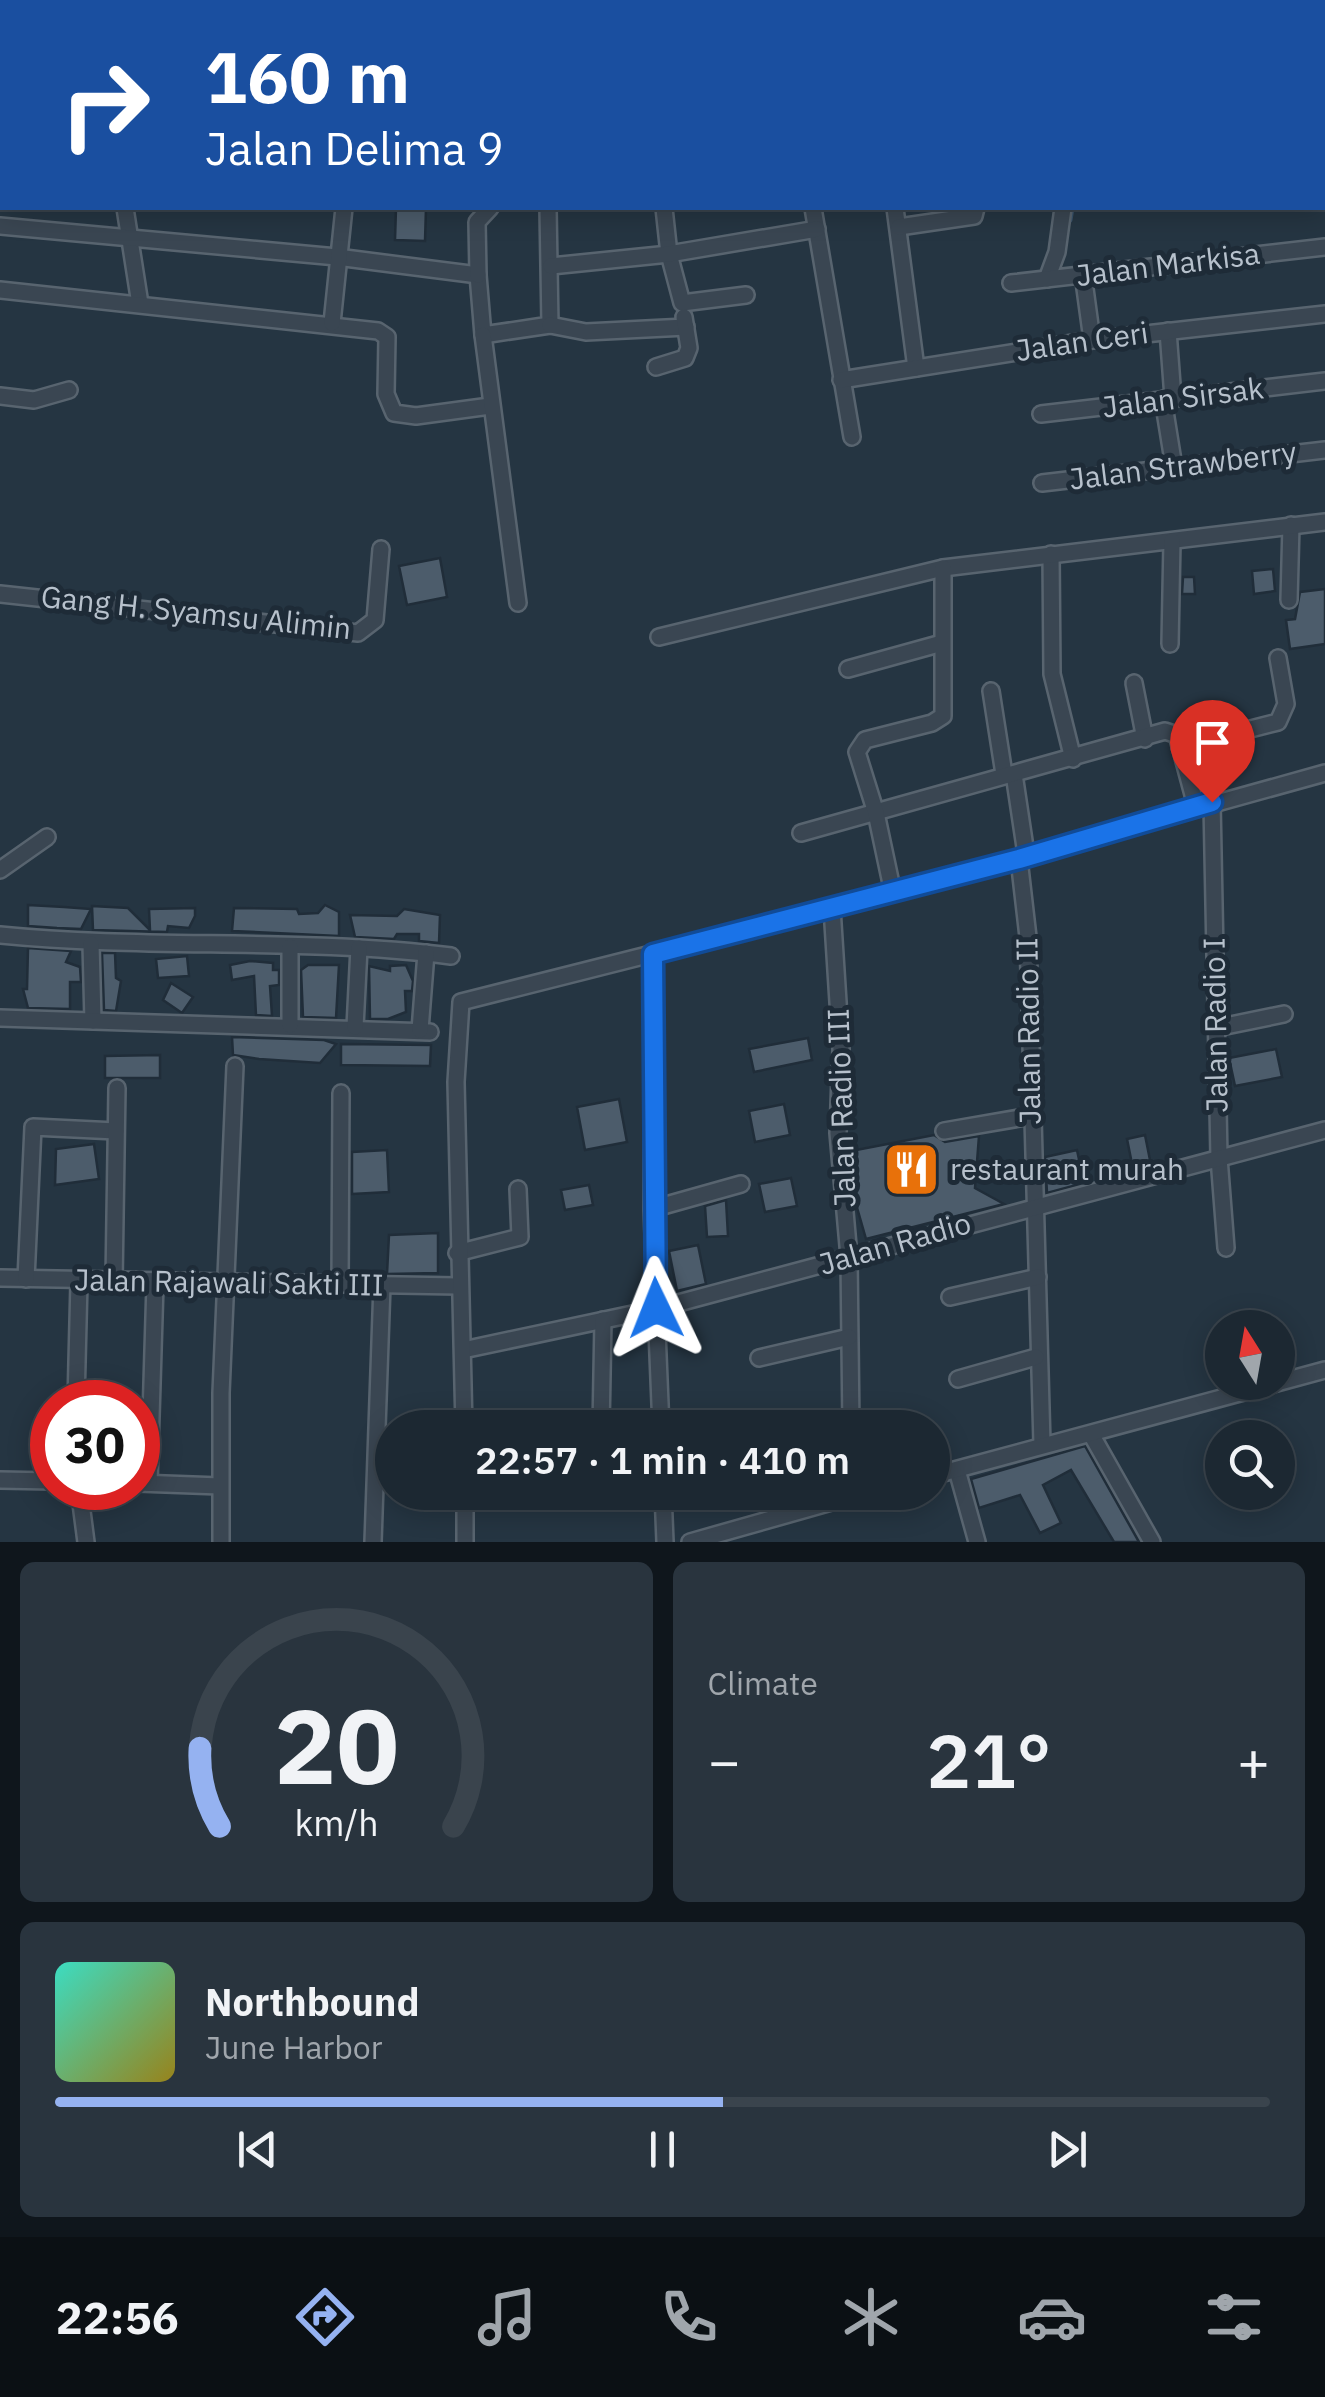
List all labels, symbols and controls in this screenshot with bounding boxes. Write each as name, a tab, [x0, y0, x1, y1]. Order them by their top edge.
text: 160 m	[205, 31, 410, 122]
icon: right	[40, 40, 170, 170]
text: Jalan Delima 9	[205, 119, 504, 177]
street label: Jalan Markisa	[1074, 233, 1262, 294]
street label: Jalan Ceri	[1013, 312, 1150, 369]
street label: Jalan Sirsak	[1100, 367, 1266, 426]
street label: Jalan Strawberry	[1067, 431, 1299, 498]
street label: Gang H. Syamsu Alimin	[39, 576, 353, 647]
pin	[1170, 700, 1255, 803]
icon: arrive	[1185, 715, 1240, 770]
street label: Jalan Radio II	[1006, 937, 1049, 1125]
street label: Jalan Radio I	[1193, 937, 1236, 1113]
street label: Jalan Radio III	[818, 1008, 863, 1208]
restaurant icon: restaurant murah	[881, 1140, 941, 1200]
place label: restaurant murah	[950, 1149, 1184, 1188]
street label: Jalan Radio	[814, 1202, 975, 1283]
position arrow	[604, 1256, 708, 1360]
street label: Jalan Rajawali Sakti III	[74, 1259, 384, 1304]
north arrow	[1205, 1310, 1295, 1400]
map controls	[1205, 1310, 1295, 1510]
speed limit sign: 30	[30, 1380, 160, 1510]
button: search	[1205, 1420, 1295, 1510]
text: 22:57 · 1 min · 410 m	[475, 1435, 850, 1484]
text: Climate	[708, 1662, 818, 1704]
text: 20	[274, 1677, 399, 1813]
text: 21°	[926, 1711, 1051, 1809]
text: −	[708, 1725, 741, 1796]
text: +	[1237, 1725, 1270, 1796]
text: km/h	[294, 1799, 378, 1846]
text: Northbound	[205, 1977, 420, 2026]
text: June Harbor	[205, 2026, 382, 2068]
icon: previous	[230, 2122, 285, 2177]
icon: pause	[635, 2122, 690, 2177]
icon: next	[1040, 2122, 1095, 2177]
icon: directions	[290, 2282, 360, 2352]
icon: music	[472, 2282, 542, 2352]
icon: phone	[654, 2282, 724, 2352]
icon: climate	[836, 2282, 906, 2352]
icon: car	[1017, 2282, 1087, 2352]
icon: filters	[1199, 2282, 1269, 2352]
text: 22:56	[56, 2288, 179, 2346]

